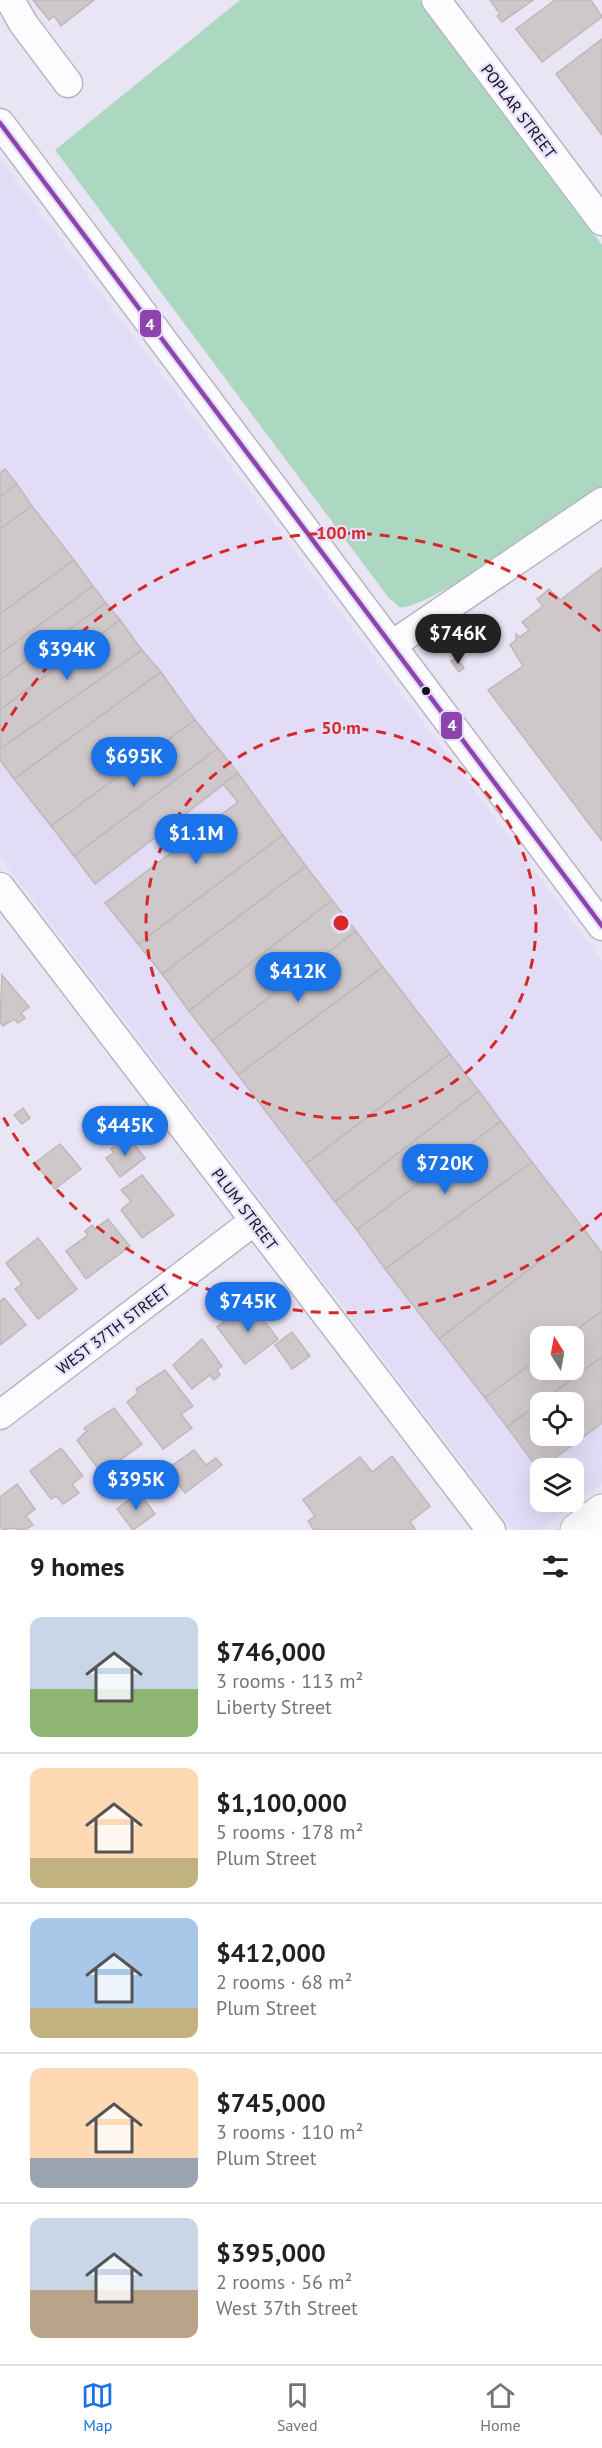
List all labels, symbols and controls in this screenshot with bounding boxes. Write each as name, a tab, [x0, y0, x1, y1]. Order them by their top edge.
street label: POPLAR STREET	[477, 60, 561, 162]
line badge: 4	[139, 309, 162, 338]
text: 4	[145, 314, 155, 334]
text: 100 m	[316, 521, 366, 544]
pin: $746K	[416, 614, 500, 665]
text: $746K	[429, 620, 487, 646]
pin: $394K	[25, 630, 109, 681]
text: $394K	[38, 636, 96, 662]
unlabelled marker	[420, 685, 432, 697]
line badge: 4	[440, 711, 463, 740]
text: 4	[447, 715, 457, 735]
text: 50 m	[321, 716, 361, 739]
pin: $695K	[92, 737, 176, 788]
text: $695K	[105, 743, 163, 769]
pin: $1.1M	[154, 814, 238, 865]
text: $1.1M	[169, 820, 223, 846]
centre of rings	[331, 913, 351, 933]
pin: $412K	[256, 952, 340, 1003]
text: $412K	[269, 958, 327, 984]
pin: $445K	[83, 1106, 167, 1157]
text: $445K	[96, 1112, 154, 1138]
pin: $720K	[403, 1144, 487, 1195]
text: $720K	[416, 1150, 474, 1176]
street label: PLUM STREET	[208, 1164, 282, 1254]
street label: WEST 37TH STREET	[52, 1280, 174, 1378]
pin: $745K	[206, 1282, 290, 1333]
text: $745K	[219, 1288, 277, 1314]
north arrow	[530, 1326, 584, 1380]
map controls	[530, 1326, 584, 1512]
button: locate	[530, 1392, 584, 1446]
button: layers	[530, 1458, 584, 1512]
pin: $395K	[94, 1460, 178, 1511]
text: $395K	[107, 1466, 165, 1492]
text: 9 homes	[30, 1550, 125, 1583]
icon: filters	[539, 1550, 572, 1583]
text: $746,000	[216, 1635, 326, 1668]
icon: home	[78, 1641, 150, 1713]
text: 3 rooms · 113 m²	[216, 1668, 363, 1694]
text: Liberty Street	[216, 1694, 332, 1720]
text: $1,100,000	[216, 1786, 347, 1819]
icon: home	[78, 1792, 150, 1864]
text: 5 rooms · 178 m²	[216, 1819, 363, 1845]
text: Plum Street	[216, 1845, 316, 1871]
text: $412,000	[216, 1936, 326, 1969]
icon: home	[78, 1942, 150, 2014]
text: 2 rooms · 68 m²	[216, 1969, 352, 1995]
text: Plum Street	[216, 1995, 316, 2021]
text: $745,000	[216, 2086, 326, 2119]
icon: home	[78, 2092, 150, 2164]
text: 3 rooms · 110 m²	[216, 2119, 363, 2145]
text: Plum Street	[216, 2145, 316, 2171]
text: $395,000	[216, 2236, 326, 2269]
icon: home	[78, 2242, 150, 2314]
text: 2 rooms · 56 m²	[216, 2269, 352, 2295]
text: West 37th Street	[216, 2295, 358, 2321]
tab: Map	[81, 2379, 114, 2435]
tab: Saved	[277, 2379, 318, 2435]
tab: Home	[480, 2379, 521, 2435]

